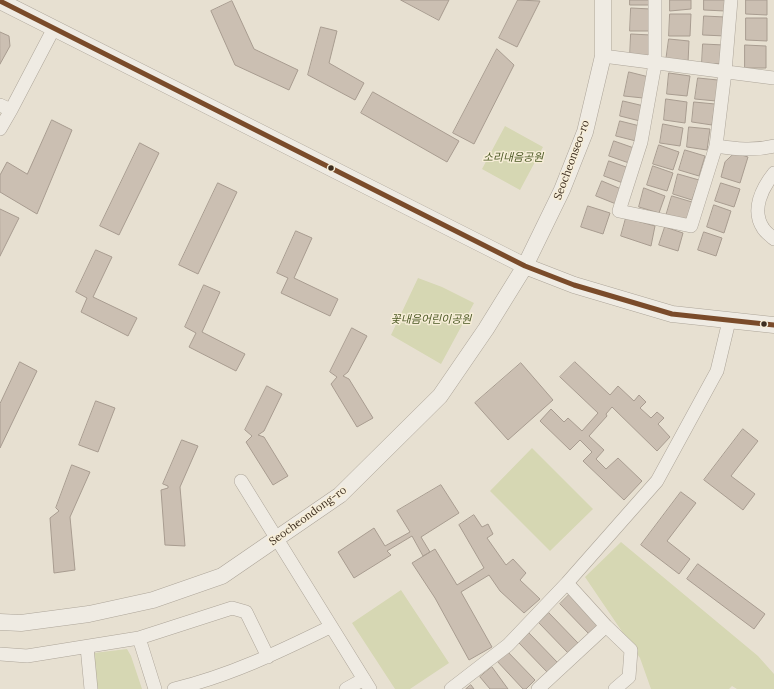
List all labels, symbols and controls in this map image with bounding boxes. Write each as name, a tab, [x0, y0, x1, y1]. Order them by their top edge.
street label: Seocheonseo-ro	[551, 118, 593, 202]
park label: 소리내음공원	[483, 151, 543, 165]
unlabelled marker	[326, 163, 336, 173]
park label: 꽃내음어린이공원	[391, 313, 471, 327]
unlabelled marker	[759, 319, 769, 329]
street label: Seocheondong-ro	[267, 484, 349, 548]

